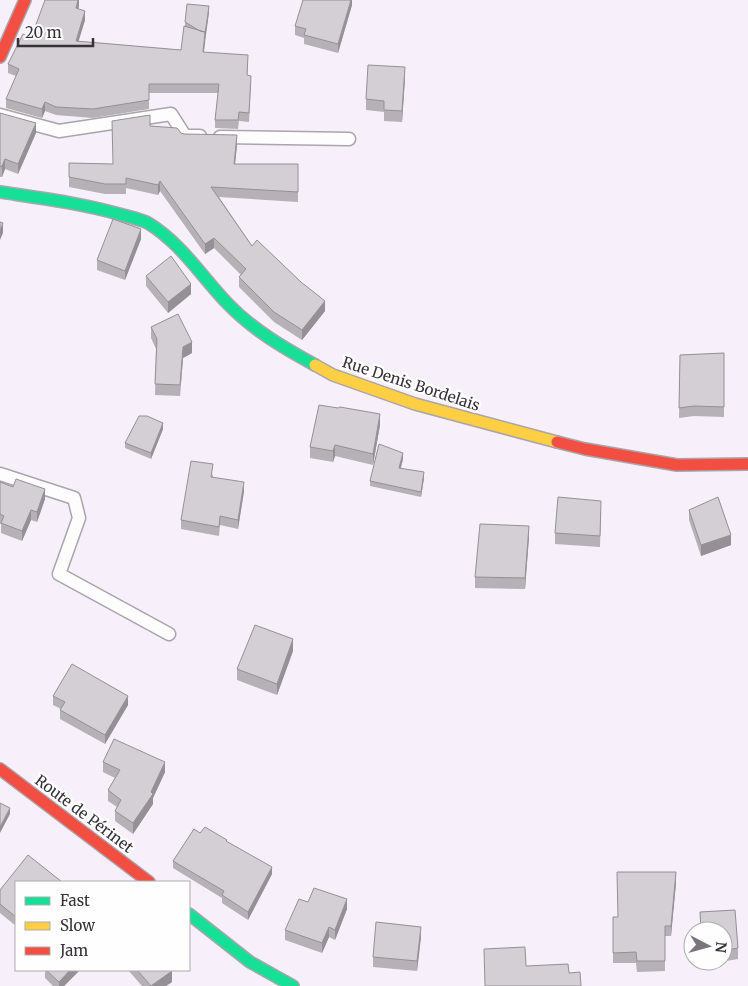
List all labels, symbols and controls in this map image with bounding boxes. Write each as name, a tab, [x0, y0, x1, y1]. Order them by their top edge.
scale bar	[18, 15, 92, 47]
text: 20 m	[25, 23, 62, 42]
street label: Rue Denis Bordelais	[340, 352, 482, 415]
street label: Route de Périnet	[31, 770, 137, 857]
legend	[15, 881, 190, 971]
text: Fast	[60, 891, 90, 910]
text: Slow	[60, 916, 95, 935]
north arrow	[683, 921, 733, 971]
text: Jam	[59, 941, 88, 960]
text: N	[711, 941, 730, 954]

